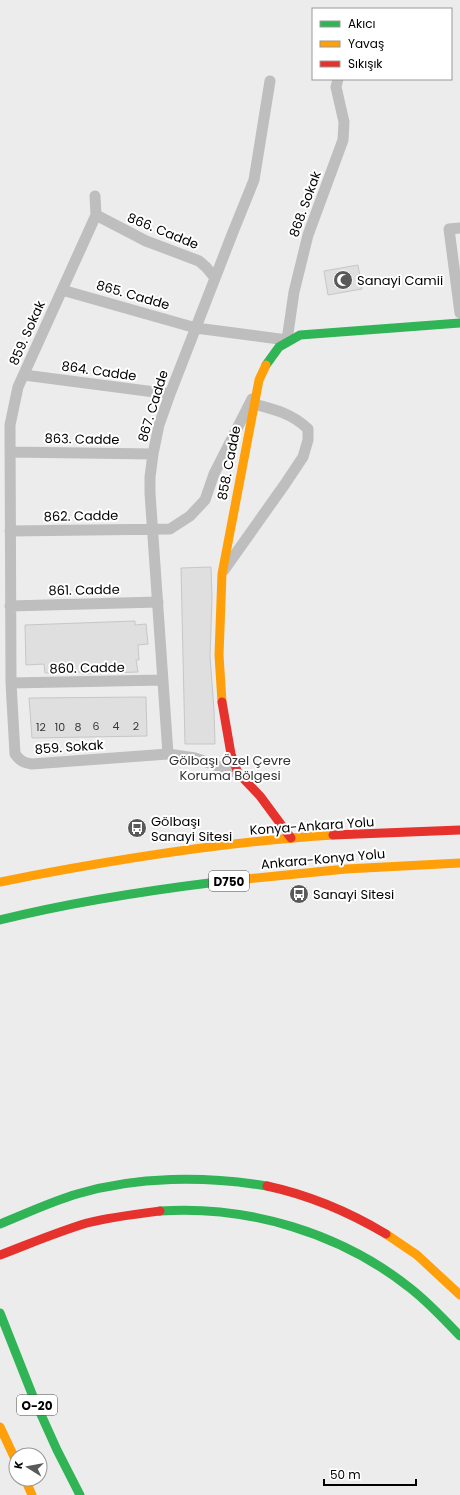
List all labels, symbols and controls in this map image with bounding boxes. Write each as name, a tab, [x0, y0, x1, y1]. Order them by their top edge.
legend	[312, 8, 452, 80]
text: Akıcı	[348, 15, 376, 32]
text: Yavaş	[348, 35, 384, 52]
text: Sıkışık	[348, 55, 383, 72]
street label: 868. Sokak	[284, 168, 326, 240]
street label: 866. Cadde	[124, 208, 202, 254]
mosque icon: Sanayi Camii	[332, 269, 354, 291]
place label: Sanayi Camii	[357, 271, 443, 290]
street label: 865. Cadde	[94, 275, 172, 315]
street label: 859. Sokak	[4, 297, 50, 368]
street label: 864. Cadde	[60, 356, 138, 386]
street label: 867. Cadde	[133, 368, 173, 444]
street label: 858. Cadde	[212, 424, 246, 502]
street label: 863. Cadde	[44, 429, 120, 449]
street label: 862. Cadde	[44, 506, 118, 526]
street label: 861. Cadde	[48, 580, 120, 600]
street label: 860. Cadde	[49, 658, 125, 678]
house number: 6	[93, 718, 100, 734]
house number: 4	[113, 718, 120, 734]
house number: 2	[133, 718, 139, 734]
house number: 12	[36, 719, 46, 735]
house number: 10	[55, 719, 65, 735]
house number: 8	[75, 719, 82, 735]
street label: 859. Sokak	[34, 735, 104, 759]
park label: Gölbaşı Özel Çevre Koruma Bölgesi	[169, 751, 291, 785]
place label: Gölbaşı Sanayi Sitesi	[151, 812, 232, 846]
street label: Konya-Ankara Yolu	[249, 812, 375, 840]
bus stop icon: Gölbaşı Sanayi Sitesi	[126, 817, 148, 839]
street label: Ankara-Konya Yolu	[260, 844, 386, 874]
road number: D750	[209, 871, 249, 891]
bus stop icon: Sanayi Sitesi	[288, 883, 310, 905]
place label: Sanayi Sitesi	[313, 885, 394, 904]
road number: O-20	[17, 1395, 57, 1415]
north arrow	[8, 1447, 48, 1487]
text: K	[10, 1459, 27, 1470]
scale bar	[324, 1461, 416, 1487]
text: 50 m	[330, 1466, 361, 1483]

